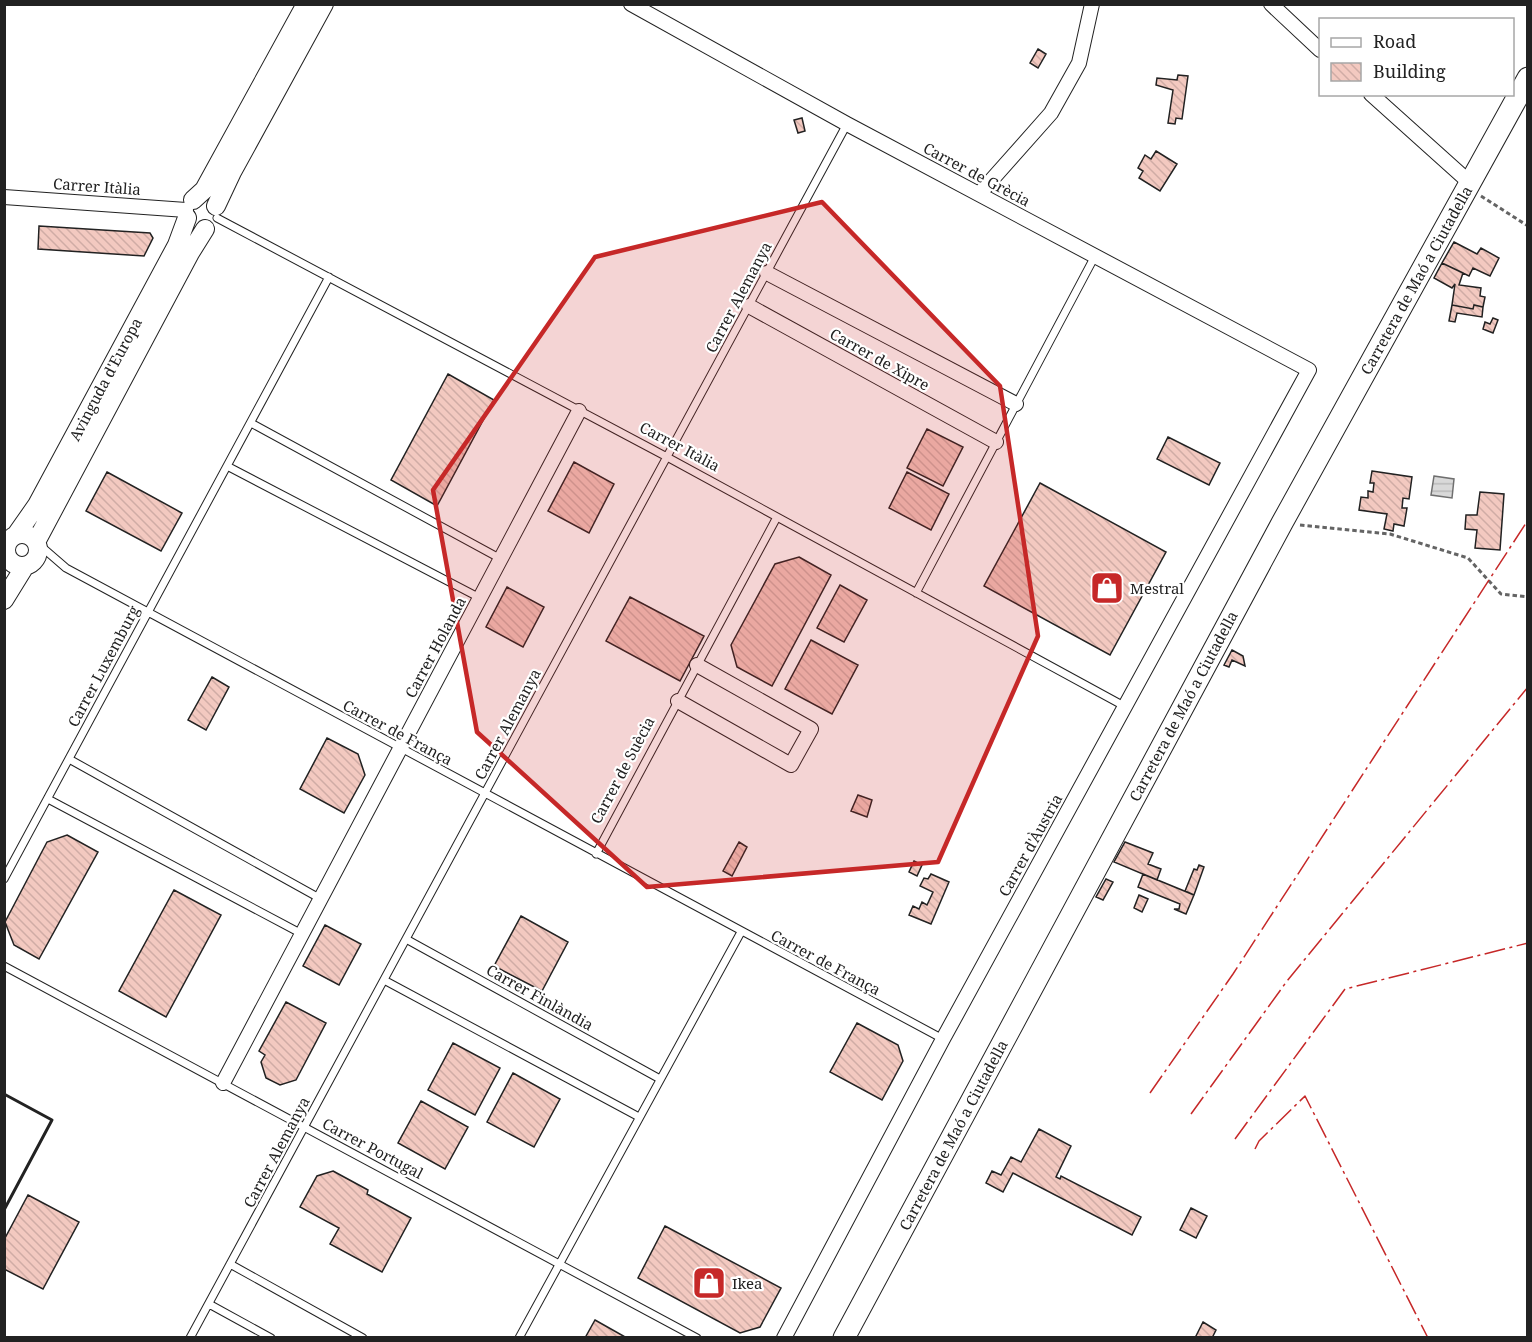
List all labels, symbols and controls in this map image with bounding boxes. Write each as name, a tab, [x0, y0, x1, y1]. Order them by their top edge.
legend	[1319, 18, 1514, 96]
text: Road	[1373, 29, 1416, 53]
text: Building	[1373, 59, 1446, 83]
street label: Carrer de Grècia	[920, 137, 1034, 211]
street label: Carrer Itàlia	[52, 173, 142, 199]
street label: Carretera de Maó a Ciutadella	[1356, 182, 1476, 378]
street label: Carrer Alemanya	[700, 238, 776, 356]
street label: Avinguda d'Europa	[64, 314, 146, 444]
street label: Carrer de Xipre	[827, 323, 933, 395]
street label: Carrer Itàlia	[636, 417, 724, 475]
shop icon: Mestral	[1089, 570, 1125, 606]
place label: Mestral	[1130, 578, 1184, 598]
street label: Carrer Holanda	[400, 593, 470, 701]
street label: Carrer Luxemburg	[63, 602, 143, 730]
street label: Carretera de Maó a Ciutadella	[1124, 607, 1242, 805]
street label: Carrer Alemanya	[469, 665, 545, 783]
street label: Carrer de França	[340, 695, 456, 769]
street label: Carrer de Suècia	[585, 713, 659, 827]
street label: Carrer d'Àustria	[994, 790, 1066, 900]
street label: Carrer de França	[768, 925, 884, 999]
street label: Carrer Finlàndia	[483, 959, 597, 1035]
street label: Carretera de Maó a Ciutadella	[894, 1036, 1012, 1234]
street label: Carrer Alemanya	[238, 1093, 314, 1211]
street label: Carrer Portugal	[319, 1113, 427, 1183]
shop icon: Ikea	[691, 1265, 727, 1301]
place label: Ikea	[732, 1273, 762, 1293]

